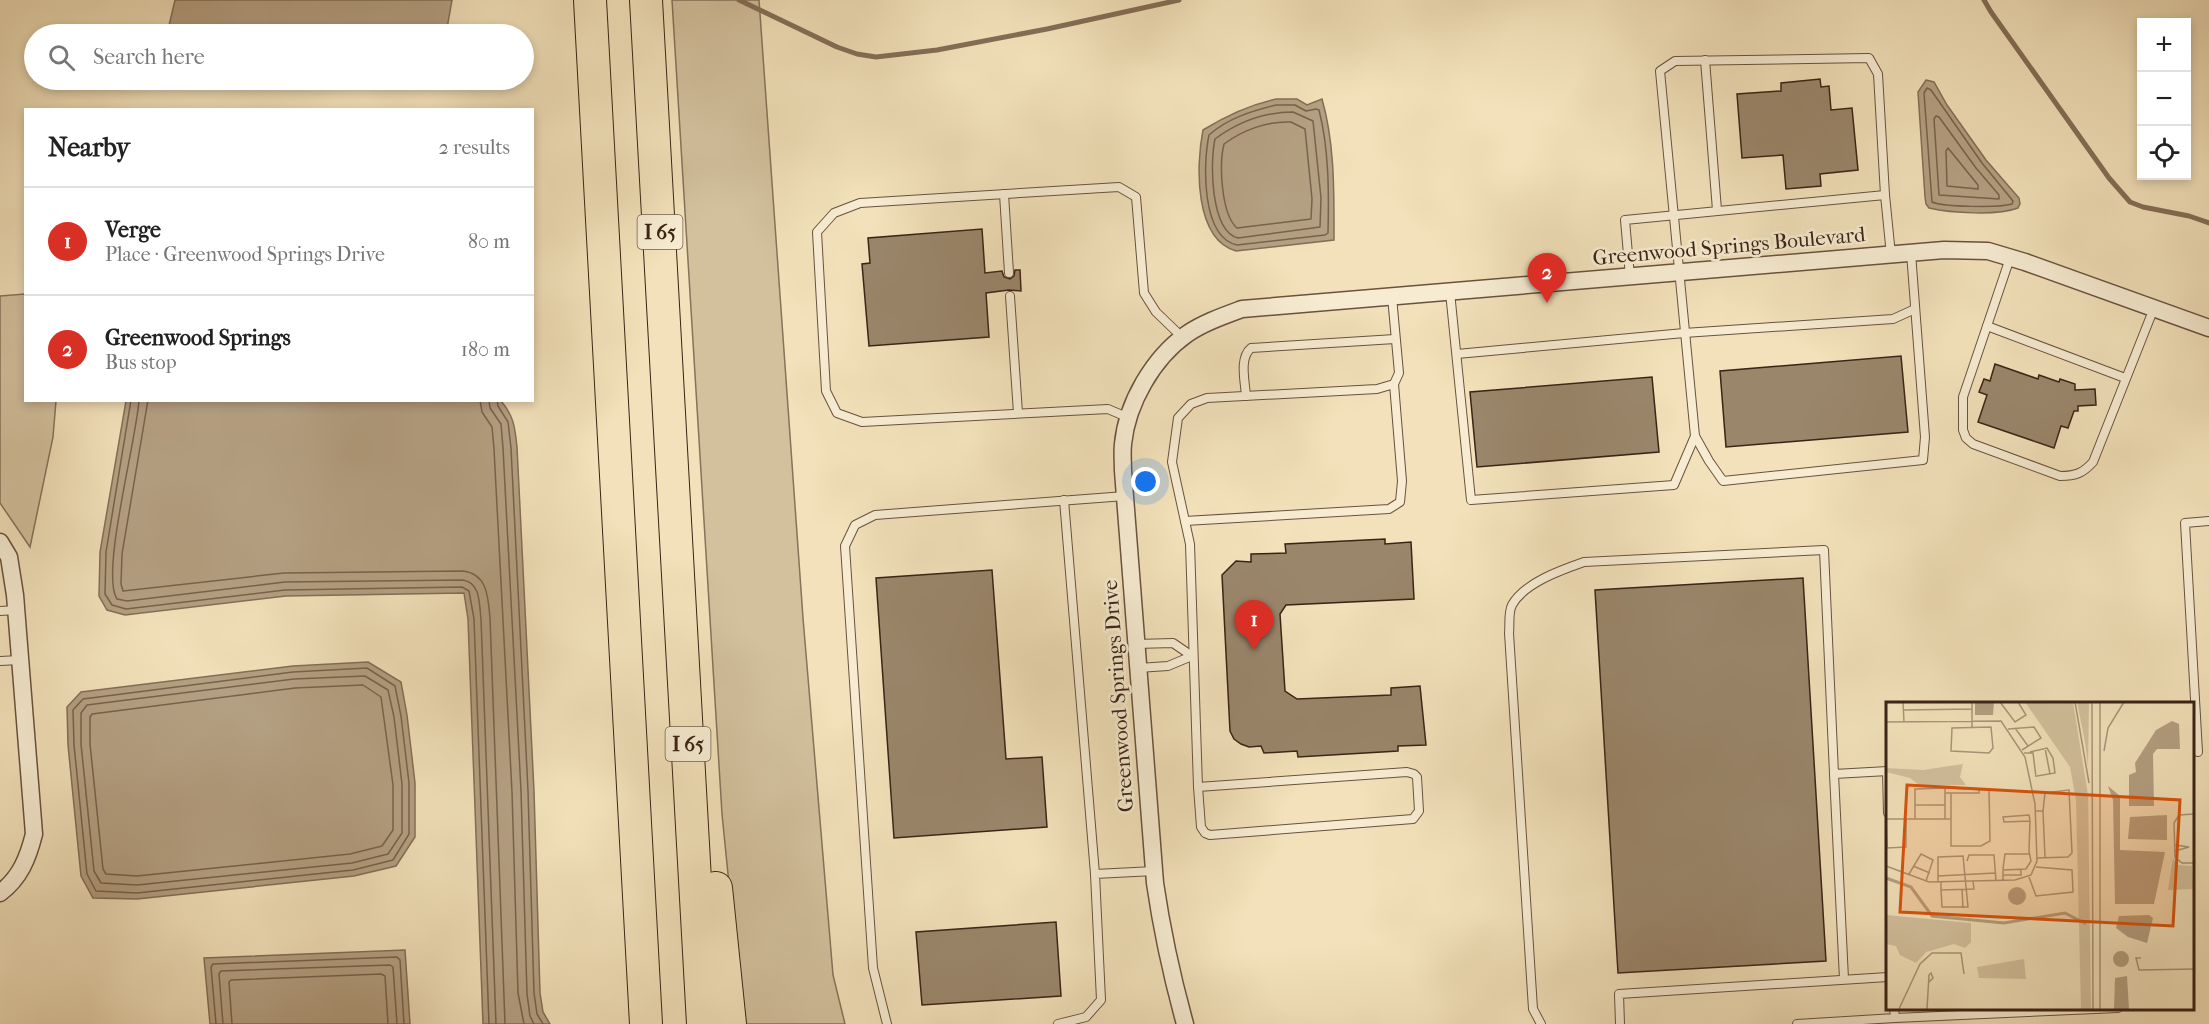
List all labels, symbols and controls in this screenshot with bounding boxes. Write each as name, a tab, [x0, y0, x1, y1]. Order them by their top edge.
map controls	[2137, 18, 2191, 180]
button: +	[2137, 18, 2191, 72]
search box	[24, 24, 534, 90]
icon: search	[45, 41, 78, 74]
text: Search here	[93, 44, 205, 70]
button: −	[2137, 72, 2191, 126]
button: locate	[2137, 126, 2191, 180]
text: Nearby	[48, 132, 130, 163]
text: 2 results	[439, 136, 510, 159]
road number: I 65	[638, 215, 682, 249]
text: Verge	[105, 217, 161, 243]
street label: Greenwood Springs Boulevard	[1592, 222, 1867, 270]
text: 1	[64, 230, 71, 253]
text: 80 m	[468, 230, 510, 253]
text: Place · Greenwood Springs Drive	[105, 243, 385, 266]
pin: 2	[1528, 254, 1566, 303]
text: Greenwood Springs	[105, 325, 291, 351]
text: 2	[62, 338, 73, 361]
text: 180 m	[461, 338, 510, 361]
text: Bus stop	[105, 351, 177, 374]
your location	[1131, 467, 1160, 496]
street label: Greenwood Springs Drive	[1098, 579, 1138, 813]
pin: 1	[1234, 600, 1274, 650]
inset map	[1886, 702, 2194, 1009]
road number: I 65	[666, 727, 710, 761]

